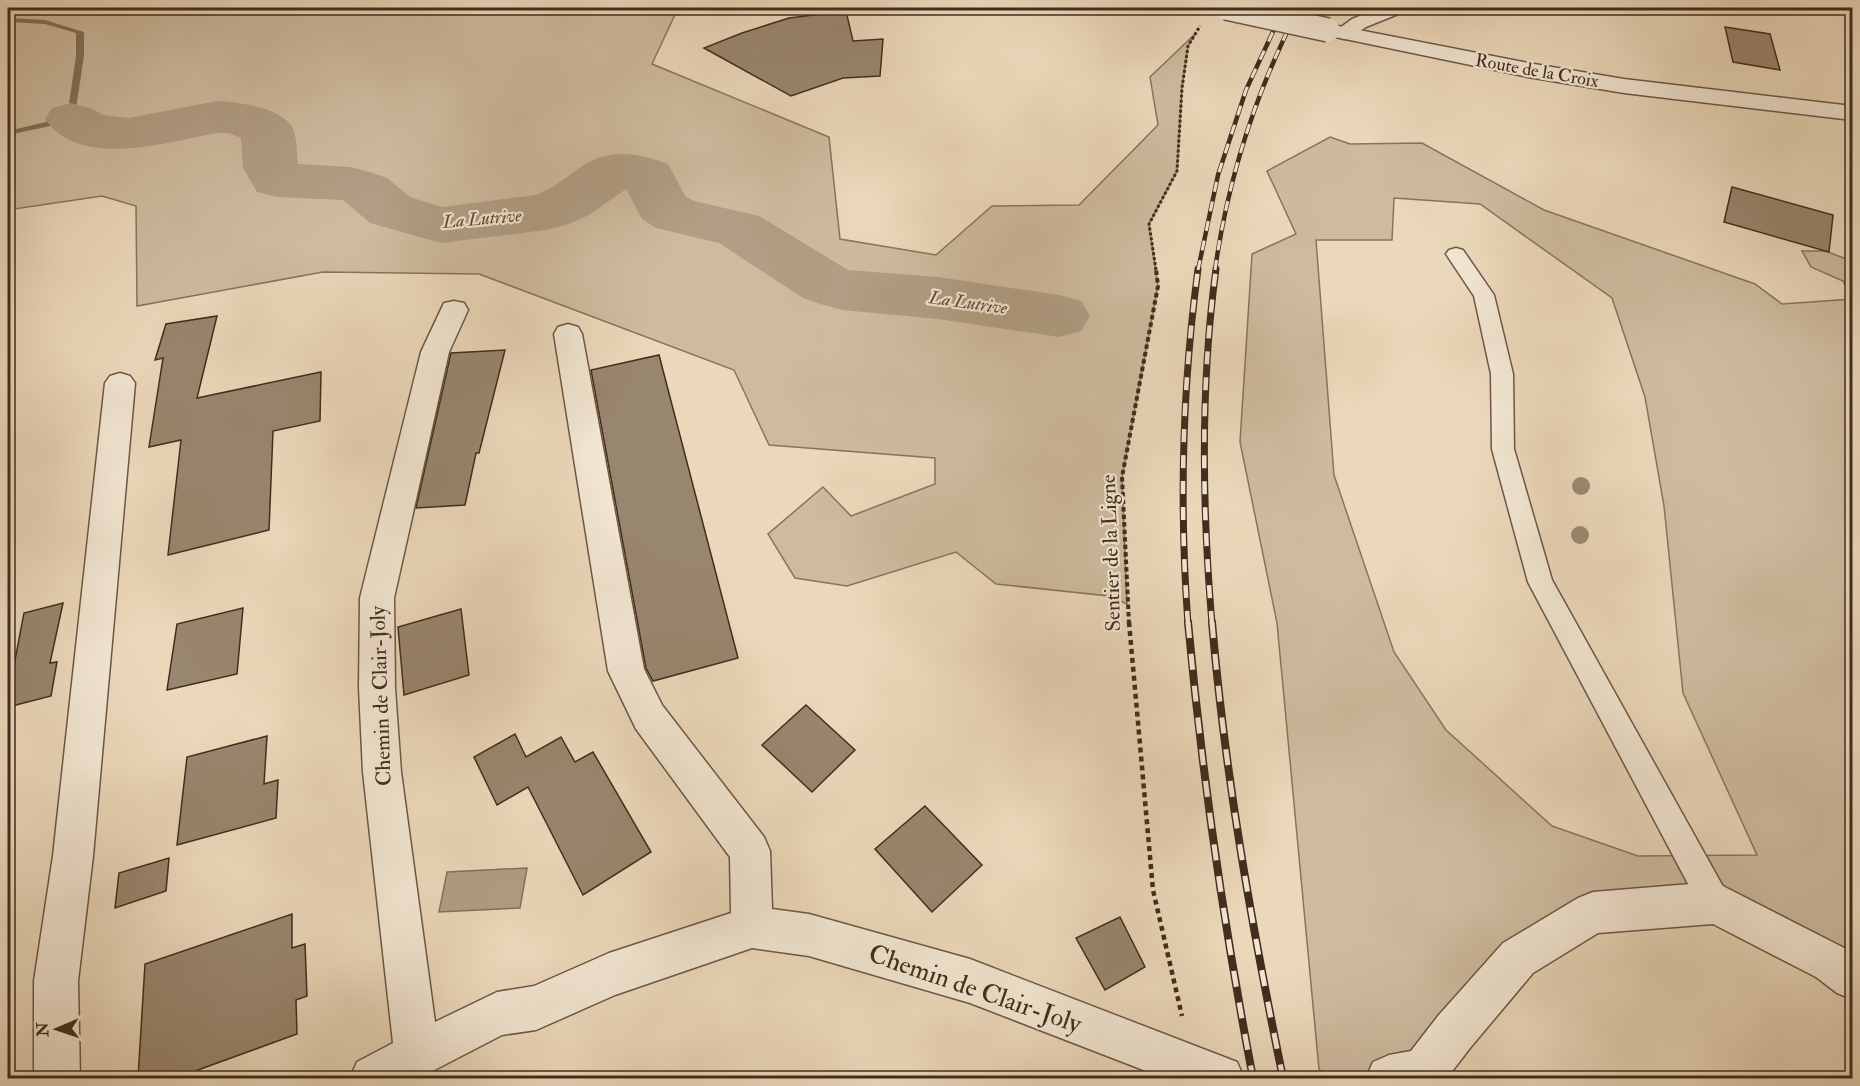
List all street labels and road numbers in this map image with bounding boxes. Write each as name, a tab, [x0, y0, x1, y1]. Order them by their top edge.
street label: Route de la Croix	[1474, 49, 1600, 93]
street label: Sentier de la Ligne	[1095, 474, 1127, 632]
street label: Chemin de Clair-Joly	[364, 605, 398, 787]
street label: Chemin de Clair-Joly	[864, 938, 1086, 1041]

